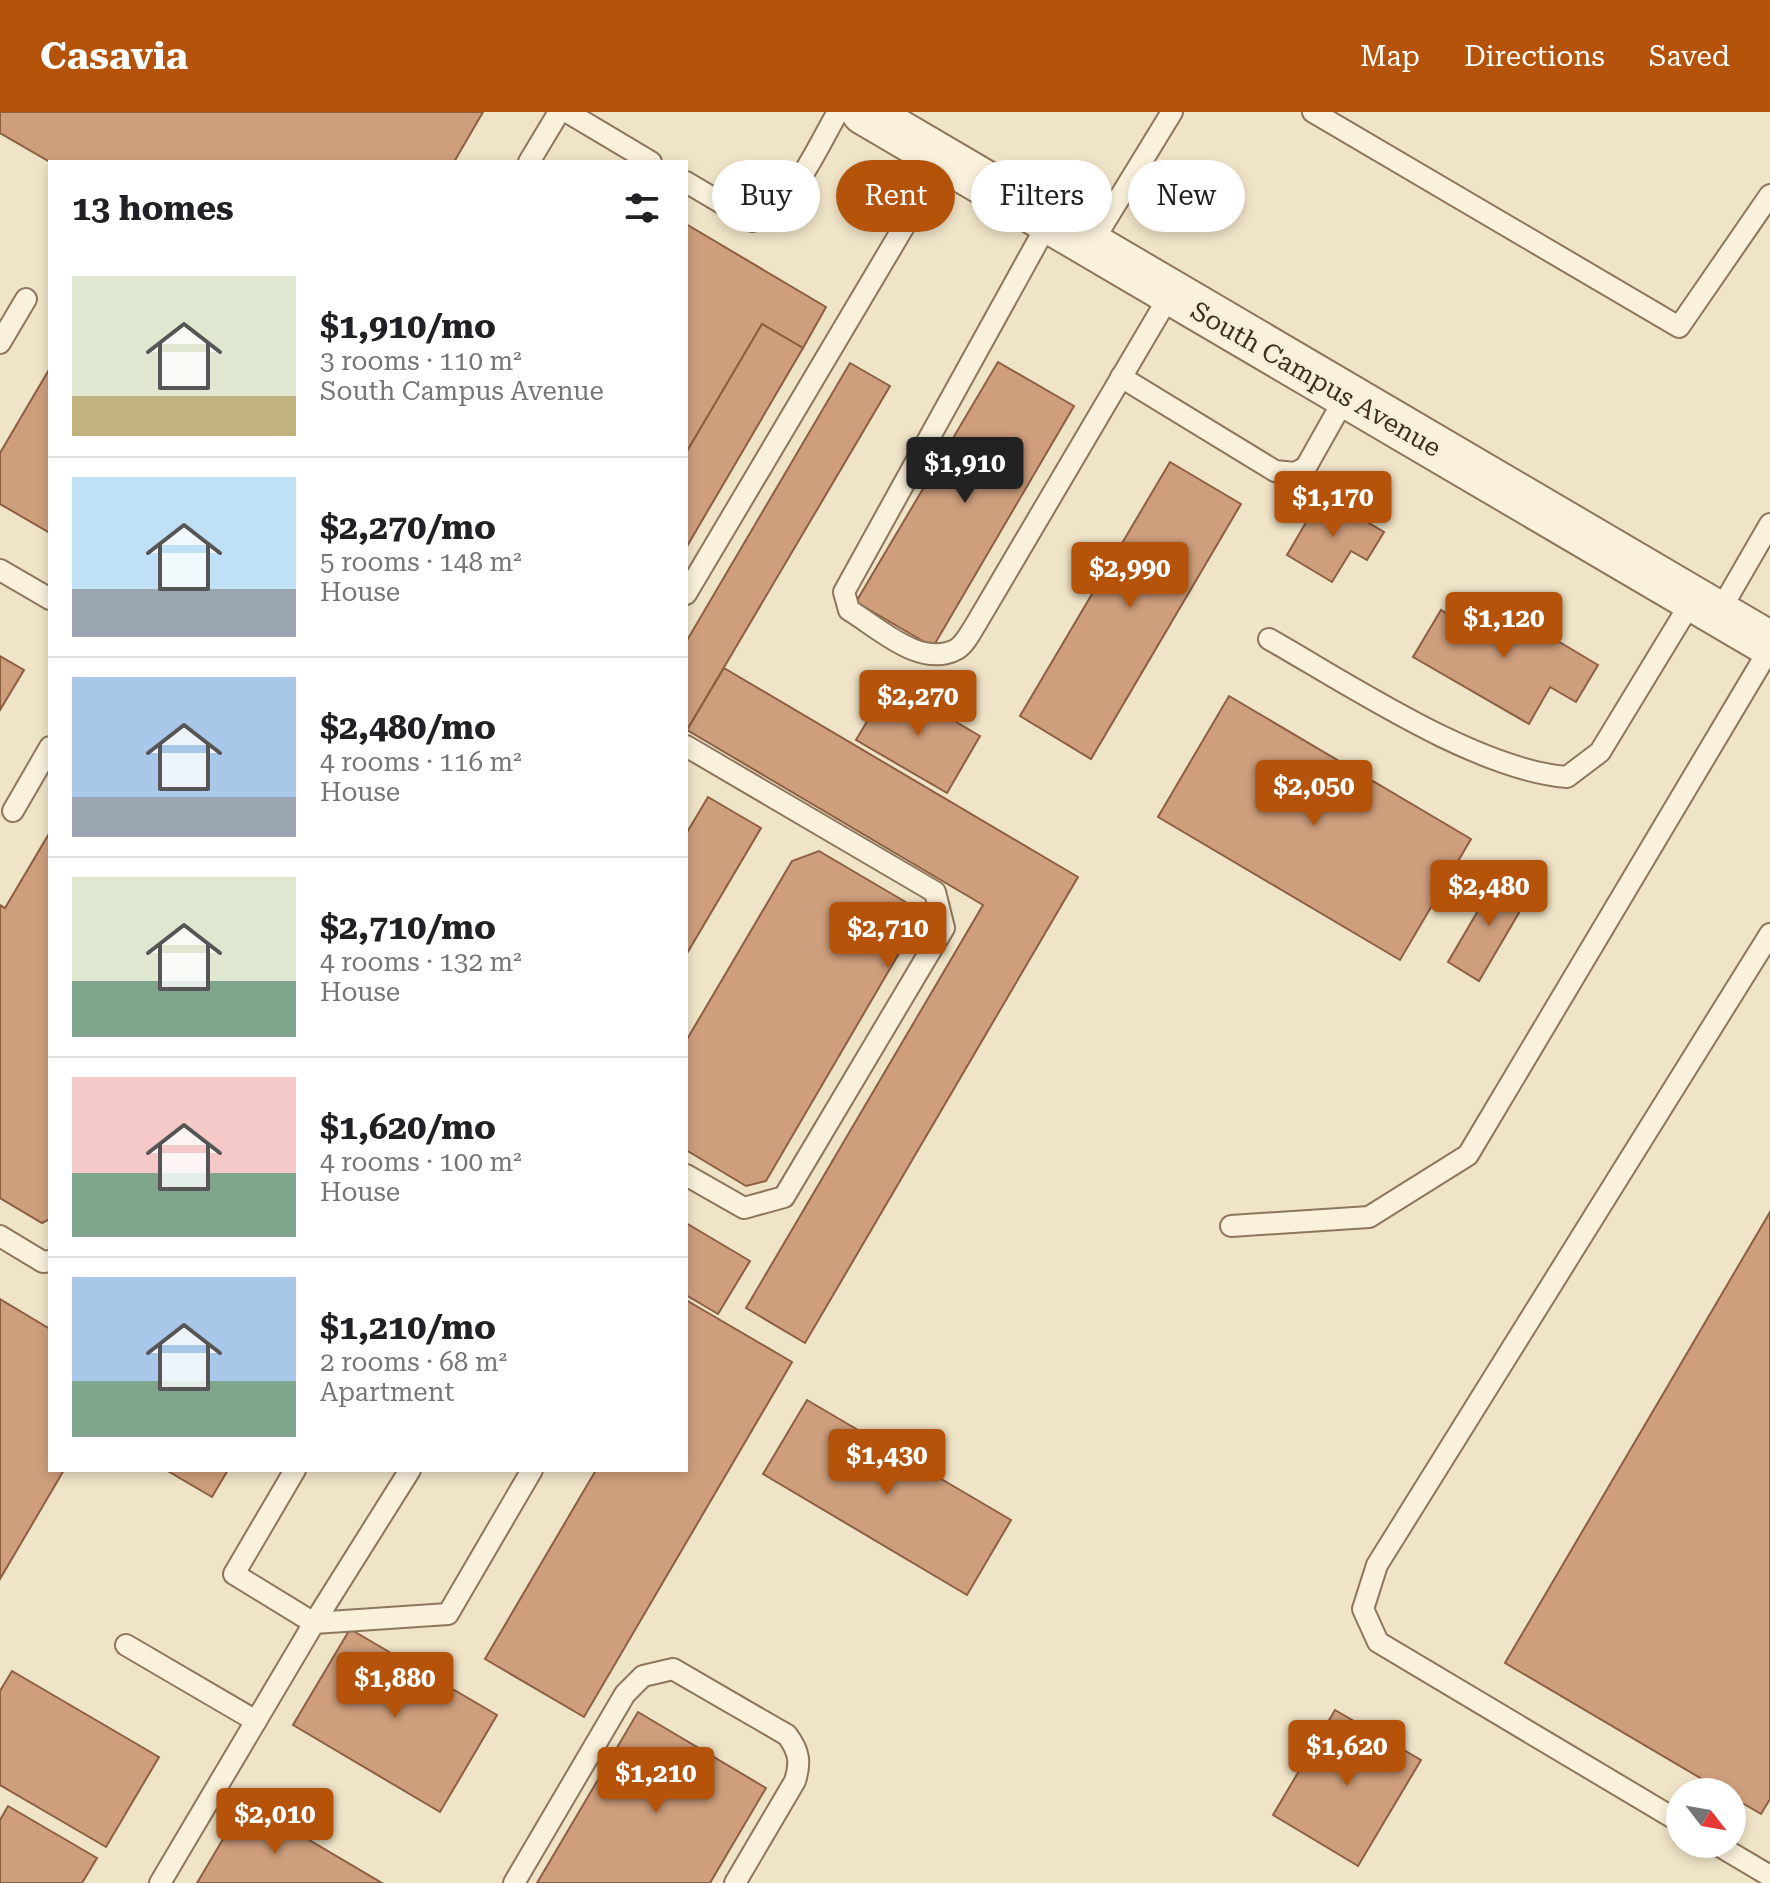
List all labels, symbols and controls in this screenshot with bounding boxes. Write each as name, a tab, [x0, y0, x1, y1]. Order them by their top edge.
text: Casavia	[40, 34, 188, 78]
text: Map	[1360, 40, 1420, 73]
text: Directions	[1464, 40, 1605, 73]
text: Saved	[1649, 40, 1730, 73]
chip: Buy	[712, 160, 820, 232]
chip: Rent	[836, 160, 955, 232]
chip: Filters	[971, 160, 1112, 232]
chip: New	[1128, 160, 1245, 232]
icon: filters	[620, 186, 664, 230]
text: 13 homes	[72, 188, 234, 228]
street label: South Campus Avenue	[1186, 295, 1446, 463]
text: $1,910/mo	[320, 306, 496, 346]
icon: home	[136, 308, 232, 404]
text: 3 rooms · 110 m²	[320, 346, 522, 376]
text: South Campus Avenue	[320, 376, 604, 406]
pin: $1,910	[900, 437, 1030, 505]
text: $1,910	[924, 448, 1006, 478]
pin: $1,170	[1268, 471, 1398, 539]
text: $1,170	[1292, 482, 1374, 512]
text: $2,270/mo	[320, 507, 496, 547]
icon: home	[136, 509, 232, 605]
pin: $2,990	[1065, 542, 1195, 610]
text: 5 rooms · 148 m²	[320, 547, 522, 577]
text: $2,990	[1089, 553, 1171, 583]
text: House	[320, 577, 400, 607]
pin: $1,120	[1439, 592, 1569, 660]
text: $1,120	[1463, 603, 1545, 633]
pin: $2,270	[853, 670, 983, 738]
text: $2,270	[877, 681, 959, 711]
text: $2,480/mo	[320, 707, 496, 747]
icon: home	[136, 709, 232, 805]
text: 4 rooms · 116 m²	[320, 747, 522, 777]
pin: $2,050	[1249, 760, 1379, 828]
text: $2,050	[1273, 771, 1355, 801]
text: House	[320, 777, 400, 807]
pin: $2,480	[1424, 860, 1554, 928]
text: $2,480	[1448, 871, 1530, 901]
pin: $2,710	[823, 902, 953, 970]
text: $2,710/mo	[320, 907, 496, 947]
icon: home	[136, 909, 232, 1005]
text: $2,710	[847, 913, 929, 943]
text: 4 rooms · 132 m²	[320, 947, 522, 977]
text: House	[320, 977, 400, 1007]
text: $1,620/mo	[320, 1107, 496, 1147]
icon: home	[136, 1109, 232, 1205]
text: 4 rooms · 100 m²	[320, 1147, 522, 1177]
text: House	[320, 1177, 400, 1207]
text: $1,210/mo	[320, 1307, 496, 1347]
icon: home	[136, 1309, 232, 1405]
text: 2 rooms · 68 m²	[320, 1347, 507, 1377]
text: Apartment	[320, 1377, 454, 1407]
pin: $1,430	[822, 1429, 952, 1497]
text: $1,430	[846, 1440, 928, 1470]
pin: $1,880	[330, 1652, 460, 1720]
text: $1,880	[354, 1663, 436, 1693]
pin: $1,620	[1282, 1720, 1412, 1788]
text: $1,620	[1306, 1731, 1388, 1761]
pin: $1,210	[591, 1747, 721, 1815]
text: $1,210	[615, 1758, 697, 1788]
north arrow	[1666, 1778, 1746, 1858]
map controls	[1666, 1778, 1746, 1858]
pin: $2,010	[210, 1788, 340, 1856]
text: $2,010	[234, 1799, 316, 1829]

